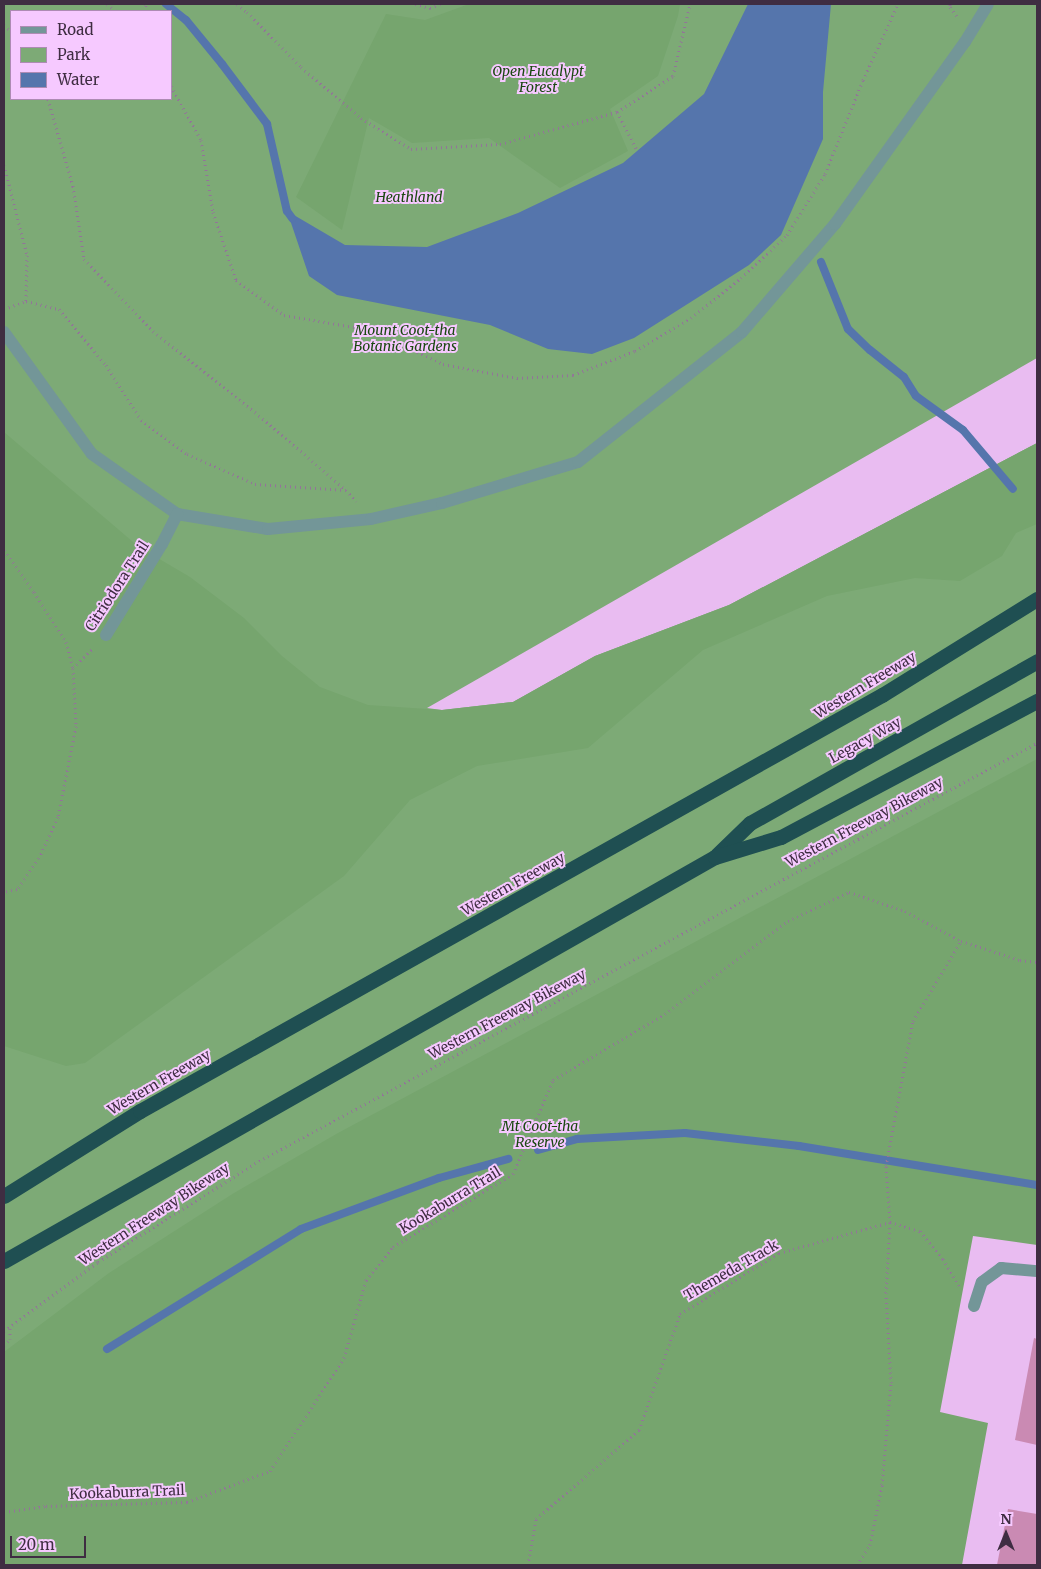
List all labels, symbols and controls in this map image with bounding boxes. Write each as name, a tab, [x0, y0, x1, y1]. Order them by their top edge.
legend	[10, 10, 172, 100]
text: Road	[57, 20, 93, 39]
text: Park	[57, 45, 90, 64]
park label: Open Eucalypt Forest	[492, 63, 584, 95]
text: Water	[57, 70, 99, 89]
park label: Heathland	[376, 189, 442, 205]
park label: Mount Coot-tha Botanic Gardens	[353, 322, 457, 354]
street label: Citriodora Trail	[82, 538, 152, 634]
street label: Western Freeway	[811, 648, 919, 722]
street label: Legacy Way	[826, 713, 904, 767]
street label: Western Freeway Bikeway	[782, 773, 946, 871]
street label: Western Freeway	[458, 849, 568, 919]
street label: Western Freeway Bikeway	[425, 965, 589, 1063]
street label: Western Freeway	[105, 1046, 213, 1118]
park label: Mt Coot-tha Reserve	[502, 1118, 578, 1150]
street label: Western Freeway Bikeway	[76, 1159, 232, 1269]
street label: Kookaburra Trail	[396, 1163, 504, 1237]
street label: Themeda Track	[681, 1236, 781, 1304]
street label: Kookaburra Trail	[69, 1482, 185, 1502]
north arrow	[981, 1509, 1031, 1559]
text: N	[1000, 1510, 1012, 1528]
scale bar	[12, 1526, 89, 1558]
text: 20 m	[18, 1535, 55, 1554]

